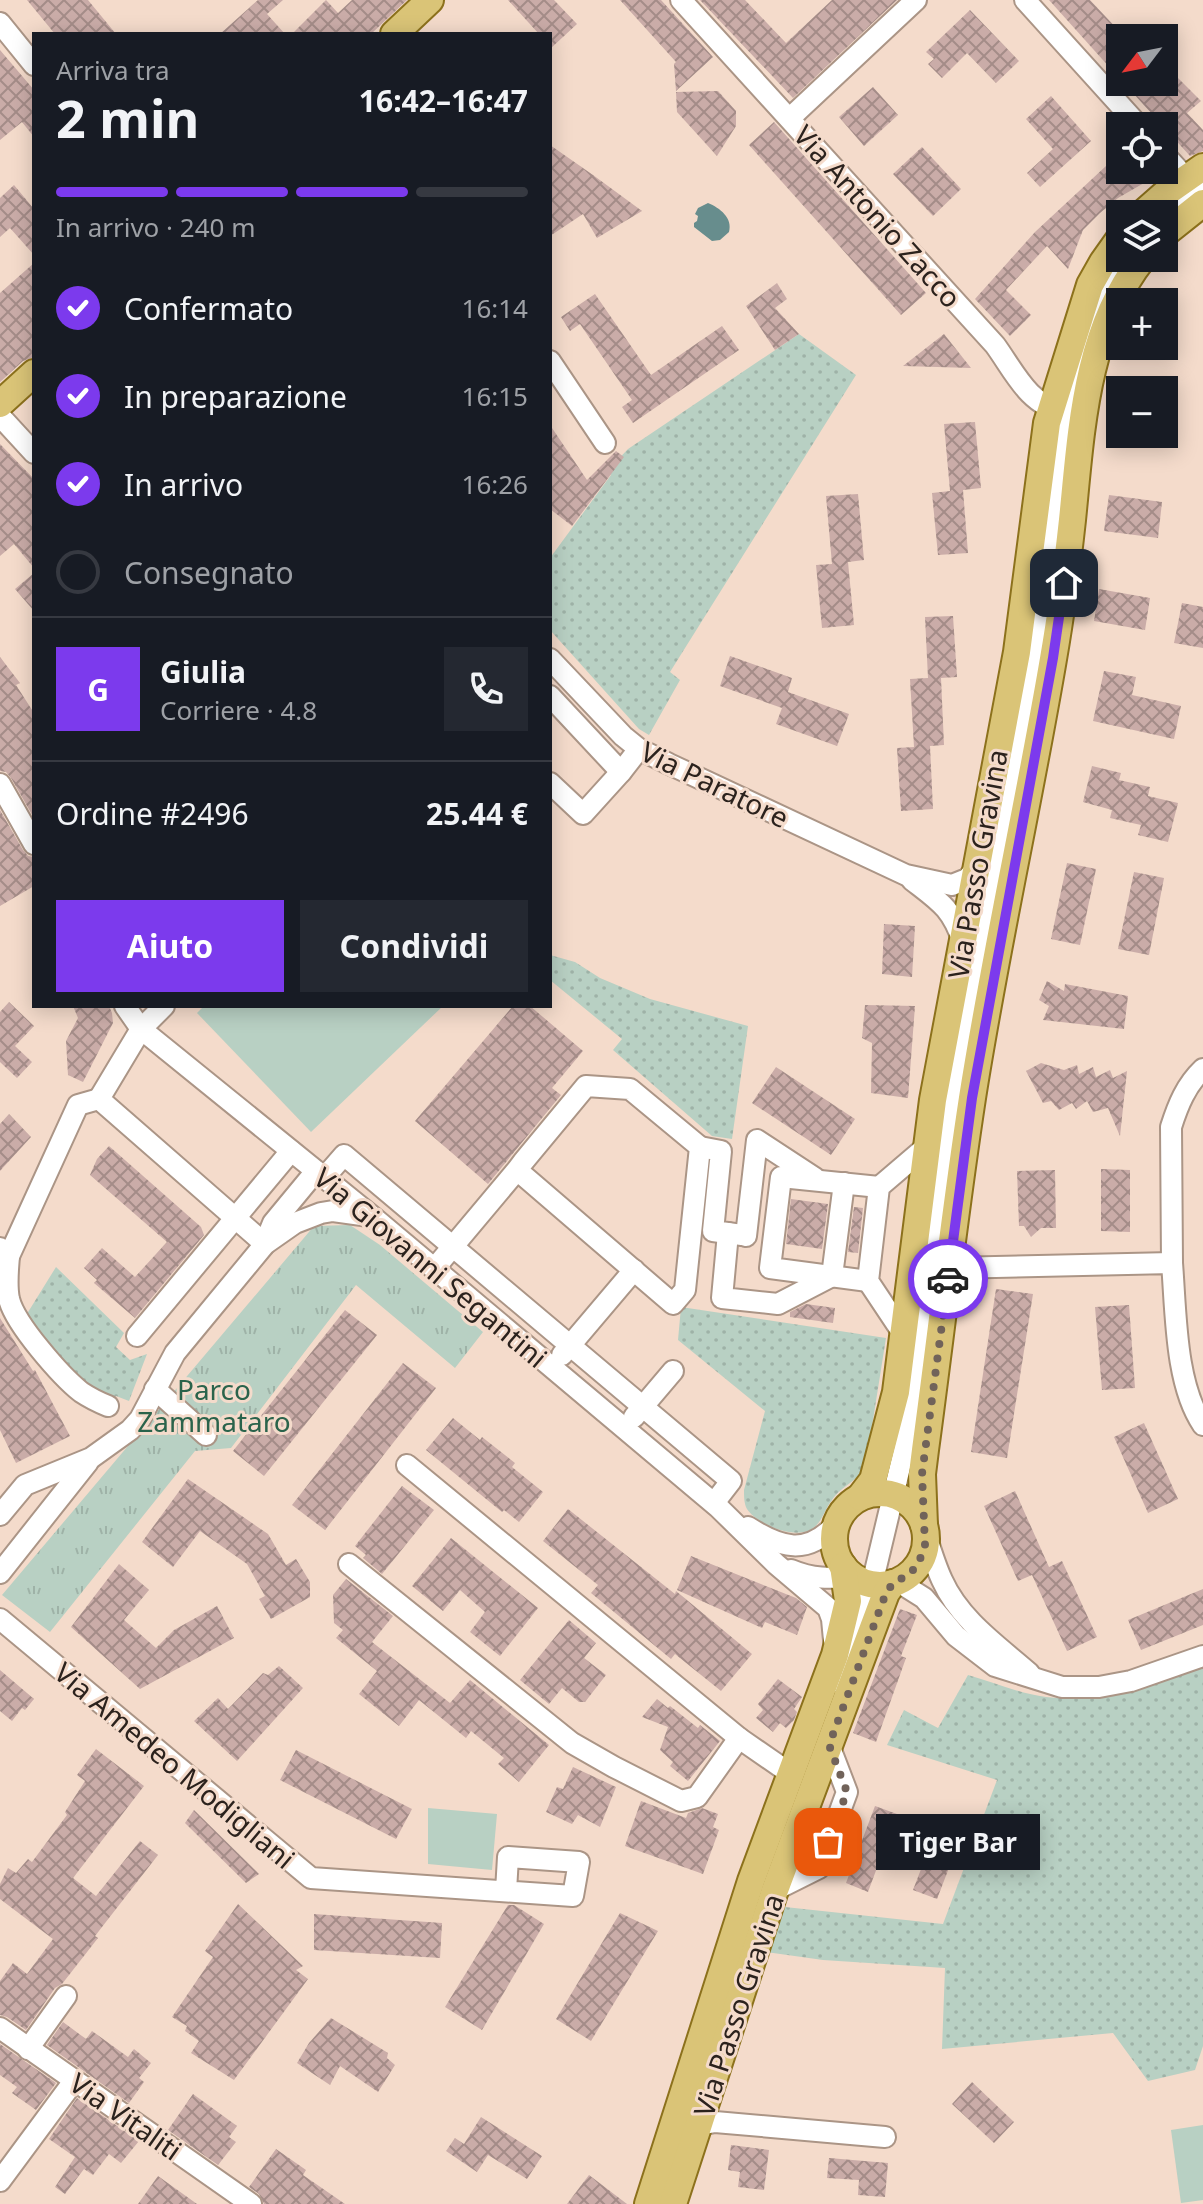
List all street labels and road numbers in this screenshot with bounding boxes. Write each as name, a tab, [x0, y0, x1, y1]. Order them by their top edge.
street label: Via Antonio Zacco	[786, 117, 970, 315]
street label: Via Paratore	[635, 732, 795, 836]
street label: Via Passo Gravina	[938, 746, 1016, 982]
street label: Via Giovanni Segantini	[306, 1158, 556, 1376]
street label: Via Amedeo Modigliani	[47, 1653, 303, 1877]
street label: Via Passo Gravina	[684, 1889, 792, 2121]
street label: Via Vitaliti	[62, 2064, 190, 2168]

